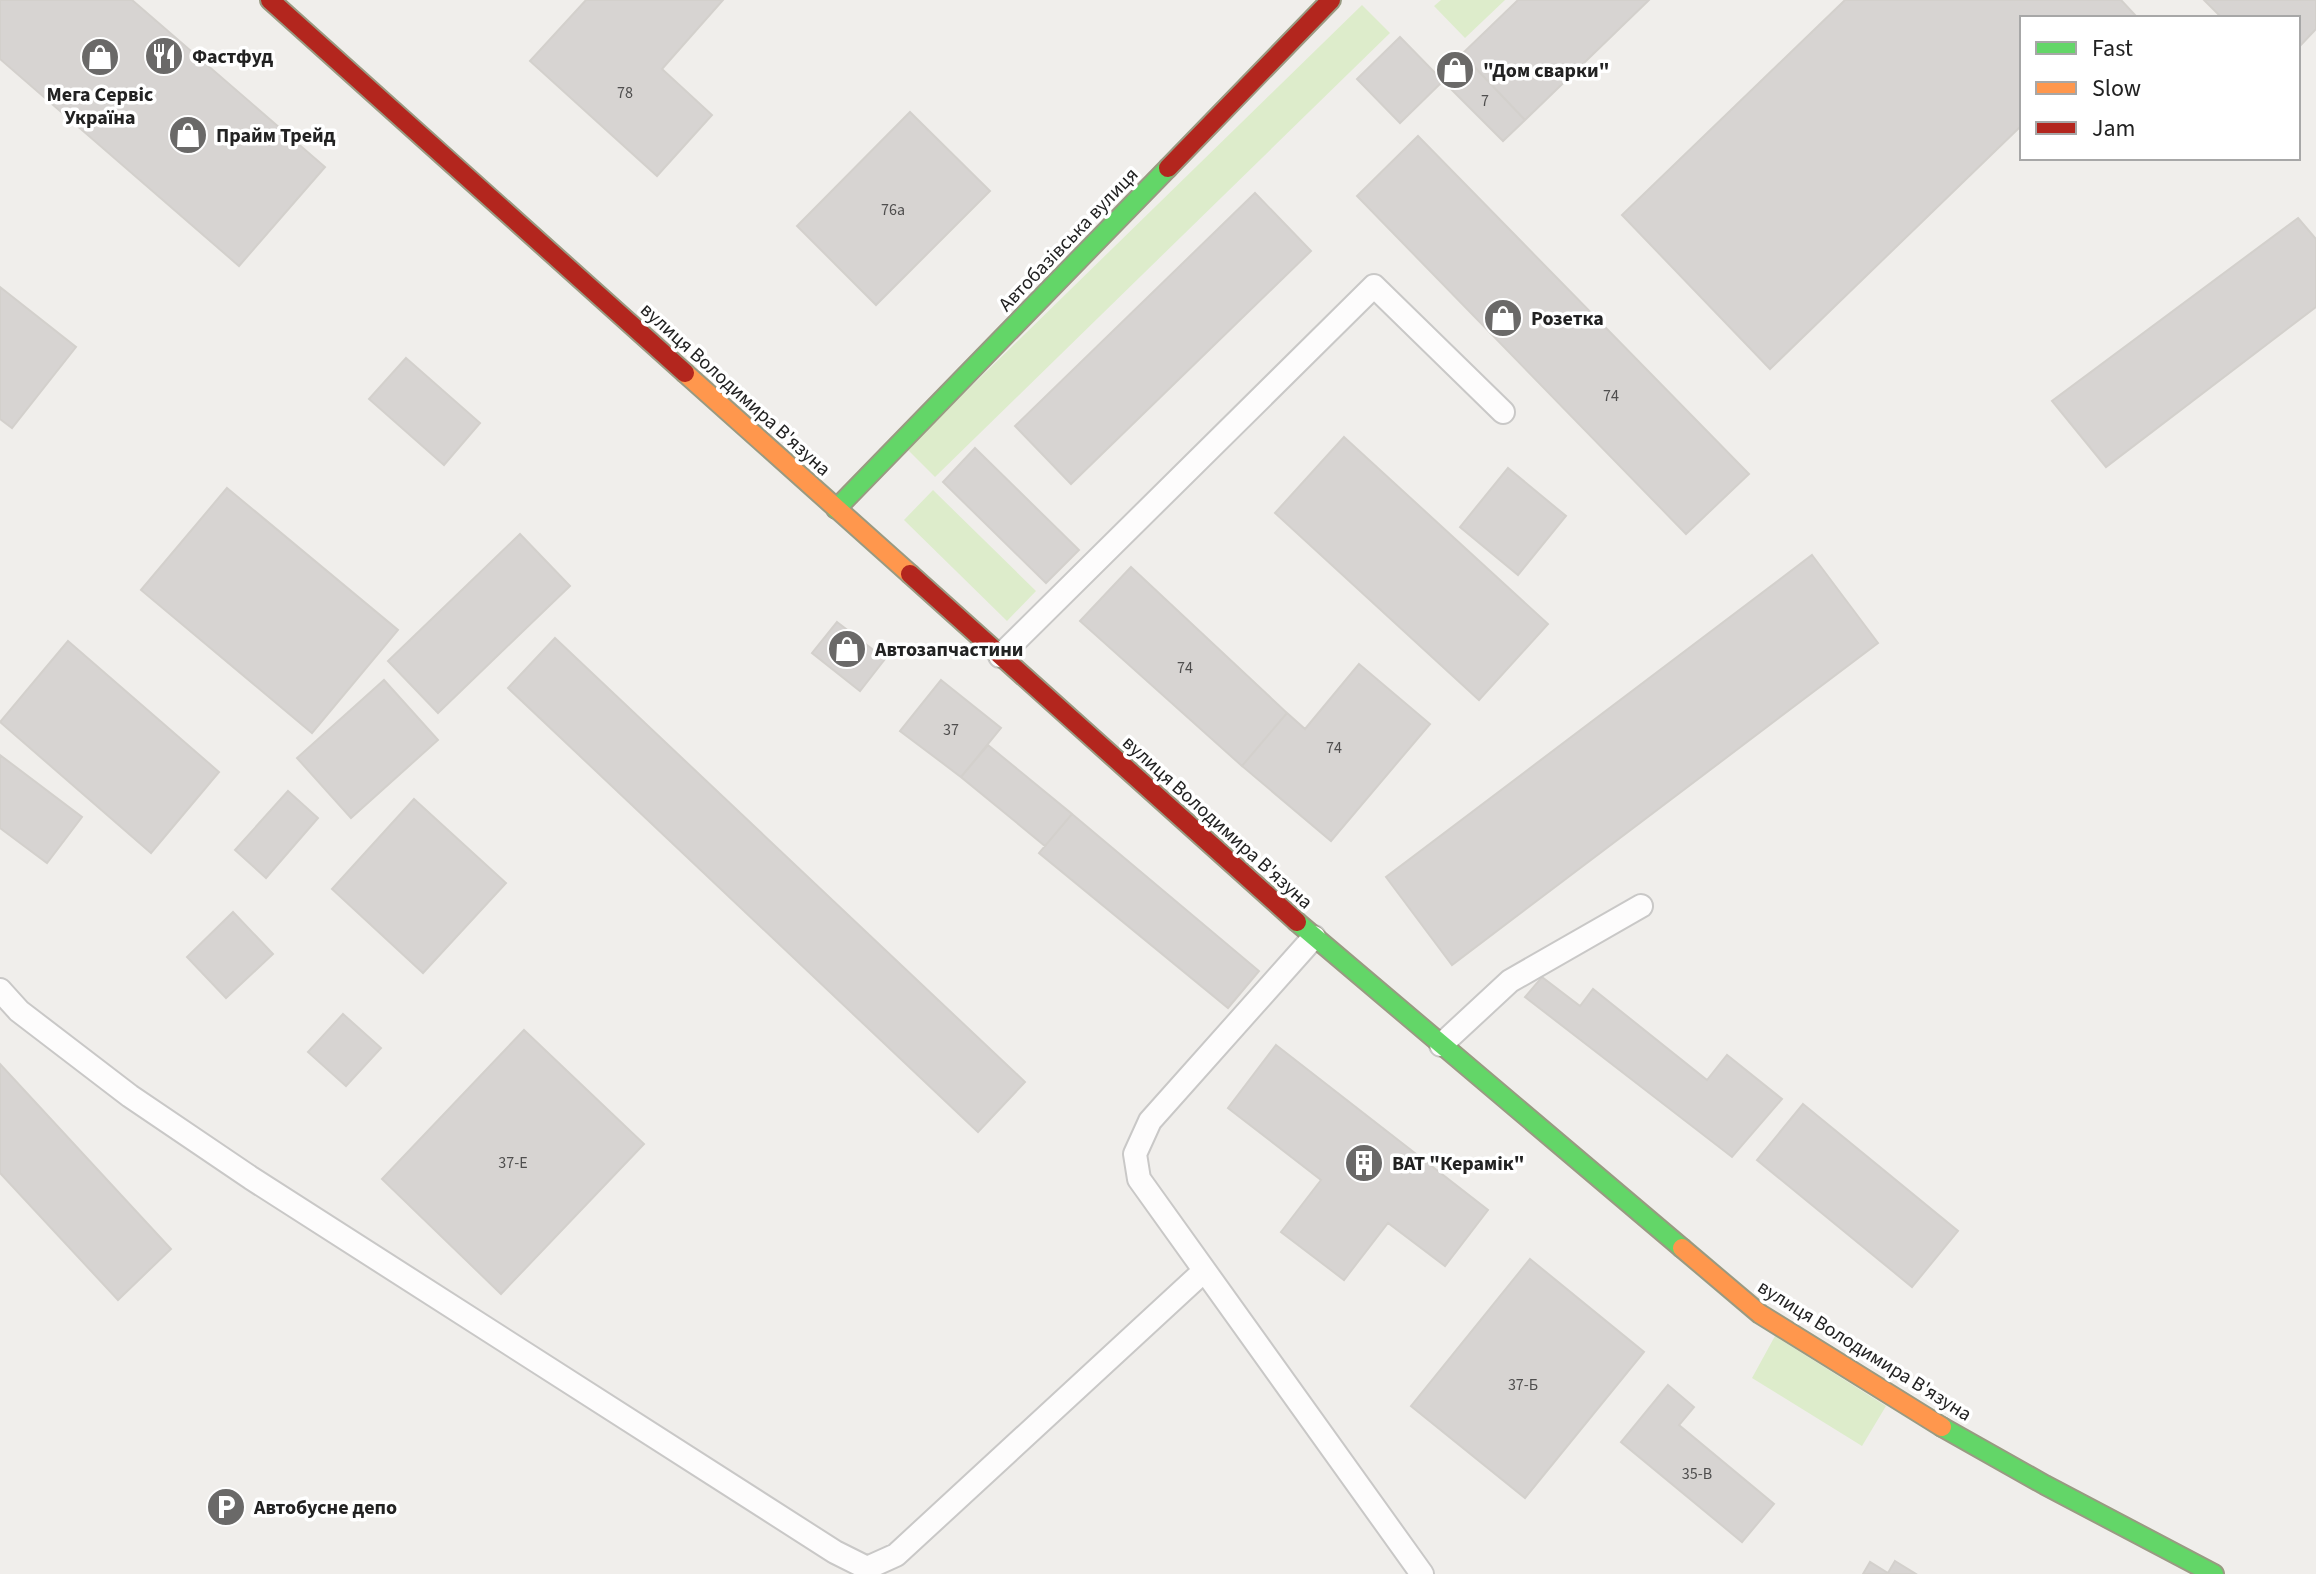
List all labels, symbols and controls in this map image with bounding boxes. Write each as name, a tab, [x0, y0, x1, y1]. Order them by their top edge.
legend	[2020, 16, 2300, 160]
text: Fast	[2092, 31, 2133, 66]
restaurant icon: Фастфуд	[143, 35, 185, 77]
shop icon: Мега Сервіс Україна	[79, 36, 121, 78]
place label: Фастфуд	[192, 43, 274, 71]
shop icon: "Дом сварки"	[1434, 49, 1476, 91]
place label: "Дом сварки"	[1483, 57, 1609, 85]
text: Slow	[2092, 71, 2141, 106]
place label: Мега Сервіс Україна	[47, 81, 153, 132]
house number: 78	[617, 82, 633, 104]
house number: 7	[1481, 90, 1489, 112]
text: Jam	[2092, 111, 2136, 146]
shop icon: Прайм Трейд	[167, 114, 209, 156]
place label: Прайм Трейд	[216, 122, 336, 150]
street label: Автобазівська вулиця	[992, 161, 1145, 318]
house number: 76а	[881, 199, 905, 221]
street label: вулиця Володимира В'язуна	[634, 296, 837, 483]
shop icon: Розетка	[1482, 297, 1524, 339]
place label: Розетка	[1531, 305, 1604, 333]
house number: 74	[1603, 385, 1619, 407]
shop icon: Автозапчастини	[826, 628, 868, 670]
place label: Автозапчастини	[874, 636, 1024, 664]
house number: 74	[1177, 657, 1193, 679]
house number: 37	[943, 719, 959, 741]
street label: вулиця Володимира В'язуна	[1116, 729, 1319, 916]
house number: 74	[1326, 737, 1342, 759]
building icon: ВАТ "Керамік"	[1343, 1142, 1385, 1184]
place label: ВАТ "Керамік"	[1392, 1150, 1524, 1178]
house number: 37-Е	[498, 1152, 528, 1174]
street label: вулиця Володимира В'язуна	[1752, 1273, 1977, 1428]
house number: 37-Б	[1508, 1374, 1538, 1396]
house number: 35-В	[1682, 1463, 1712, 1485]
parking icon: Автобусне депо	[205, 1486, 247, 1528]
place label: Автобусне депо	[253, 1494, 397, 1522]

